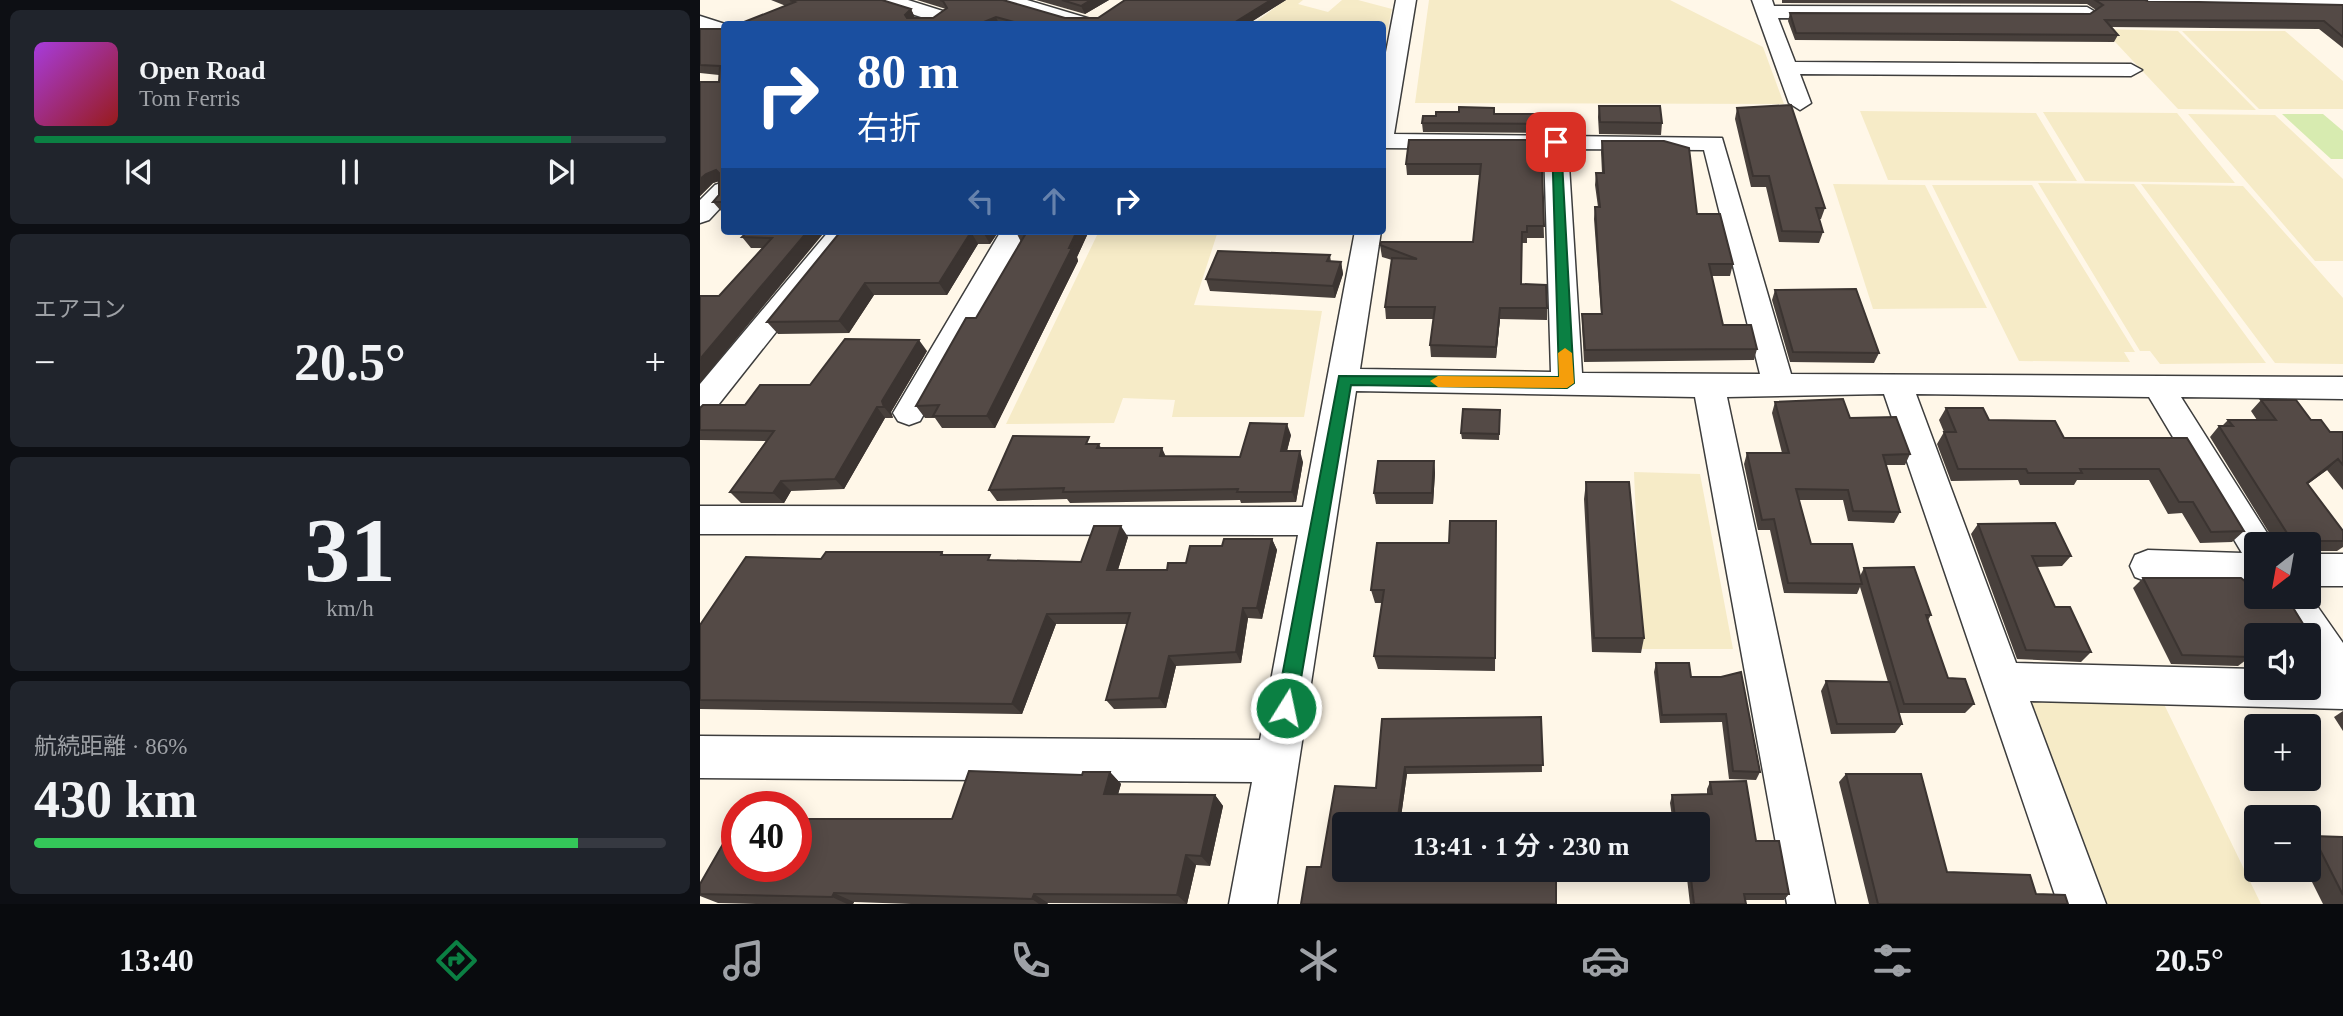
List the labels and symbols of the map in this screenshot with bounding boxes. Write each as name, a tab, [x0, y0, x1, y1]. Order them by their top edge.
pin	[1526, 112, 1586, 172]
north arrow	[2244, 532, 2320, 609]
position arrow	[1249, 671, 1323, 745]
speed limit sign: 40	[721, 791, 812, 882]

